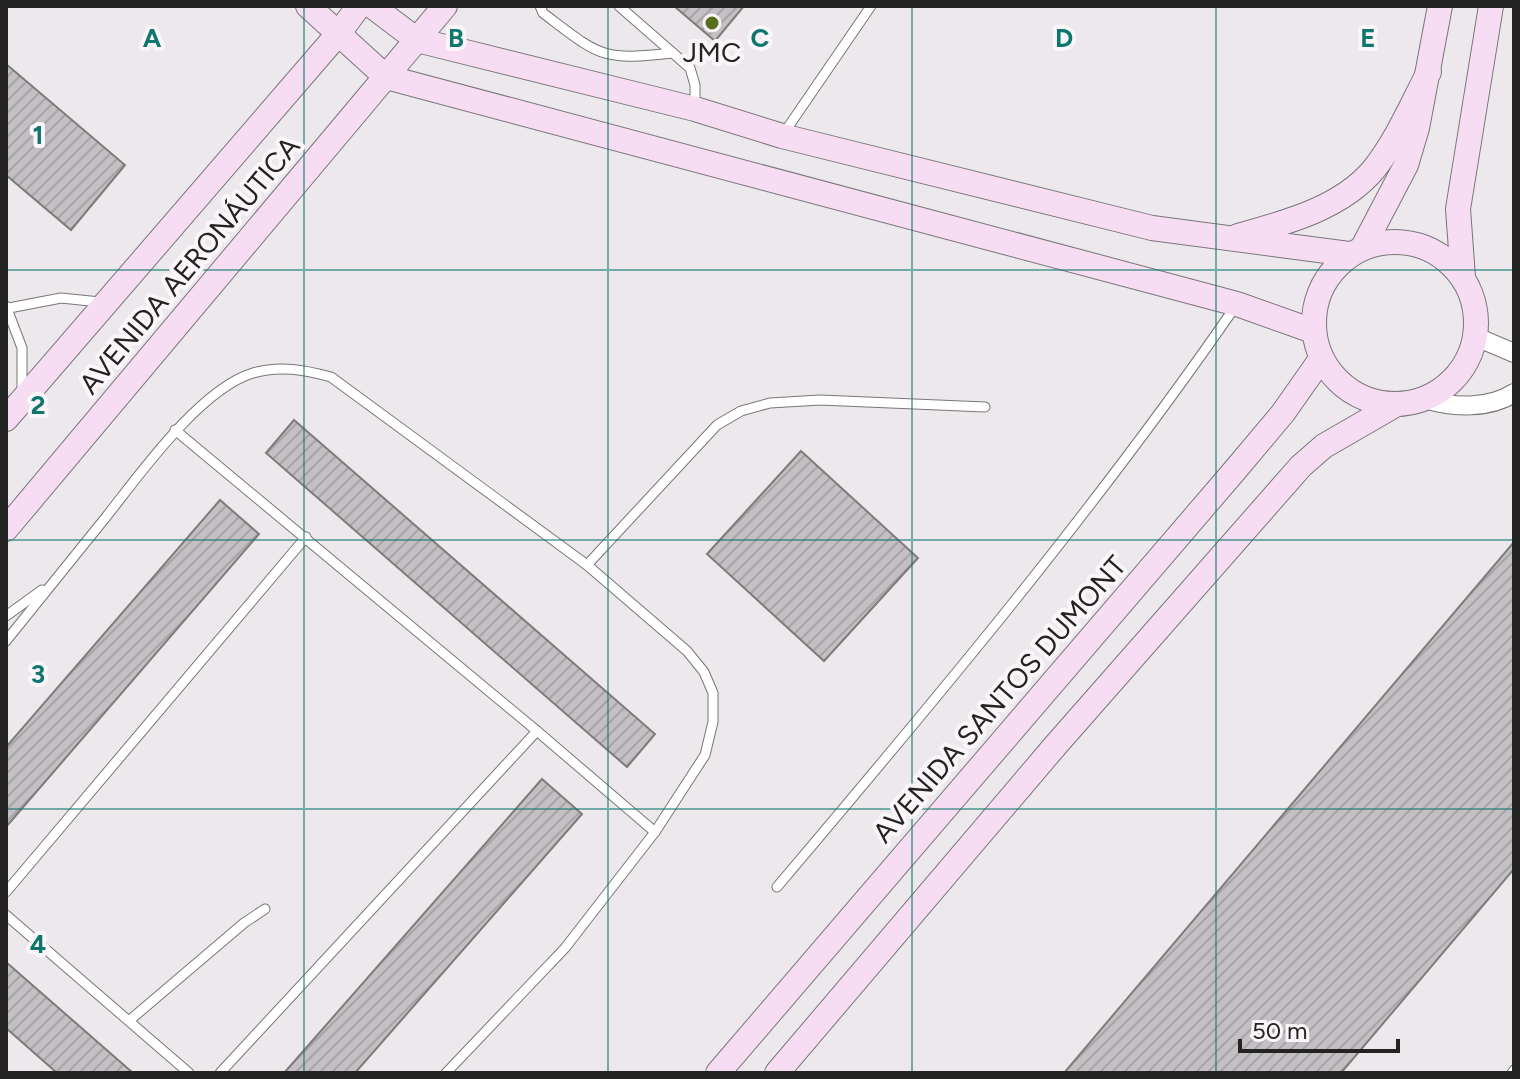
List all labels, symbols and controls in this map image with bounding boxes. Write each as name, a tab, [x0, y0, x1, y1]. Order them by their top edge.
marker: JMC	[703, 14, 721, 32]
text: A	[143, 22, 162, 54]
text: B	[448, 22, 464, 54]
text: C	[751, 22, 770, 54]
text: D	[1055, 22, 1073, 54]
text: E	[1360, 22, 1376, 54]
place label: JMC	[683, 35, 741, 69]
text: 1	[33, 119, 43, 151]
street label: AVENIDA AERONÁUTICA	[71, 129, 307, 401]
text: 2	[30, 389, 46, 421]
street label: AVENIDA SANTOS DUMONT	[865, 548, 1133, 849]
text: 3	[31, 658, 45, 690]
text: 4	[30, 928, 46, 960]
scale bar	[1240, 1003, 1398, 1053]
text: 50 m	[1252, 1016, 1308, 1045]

